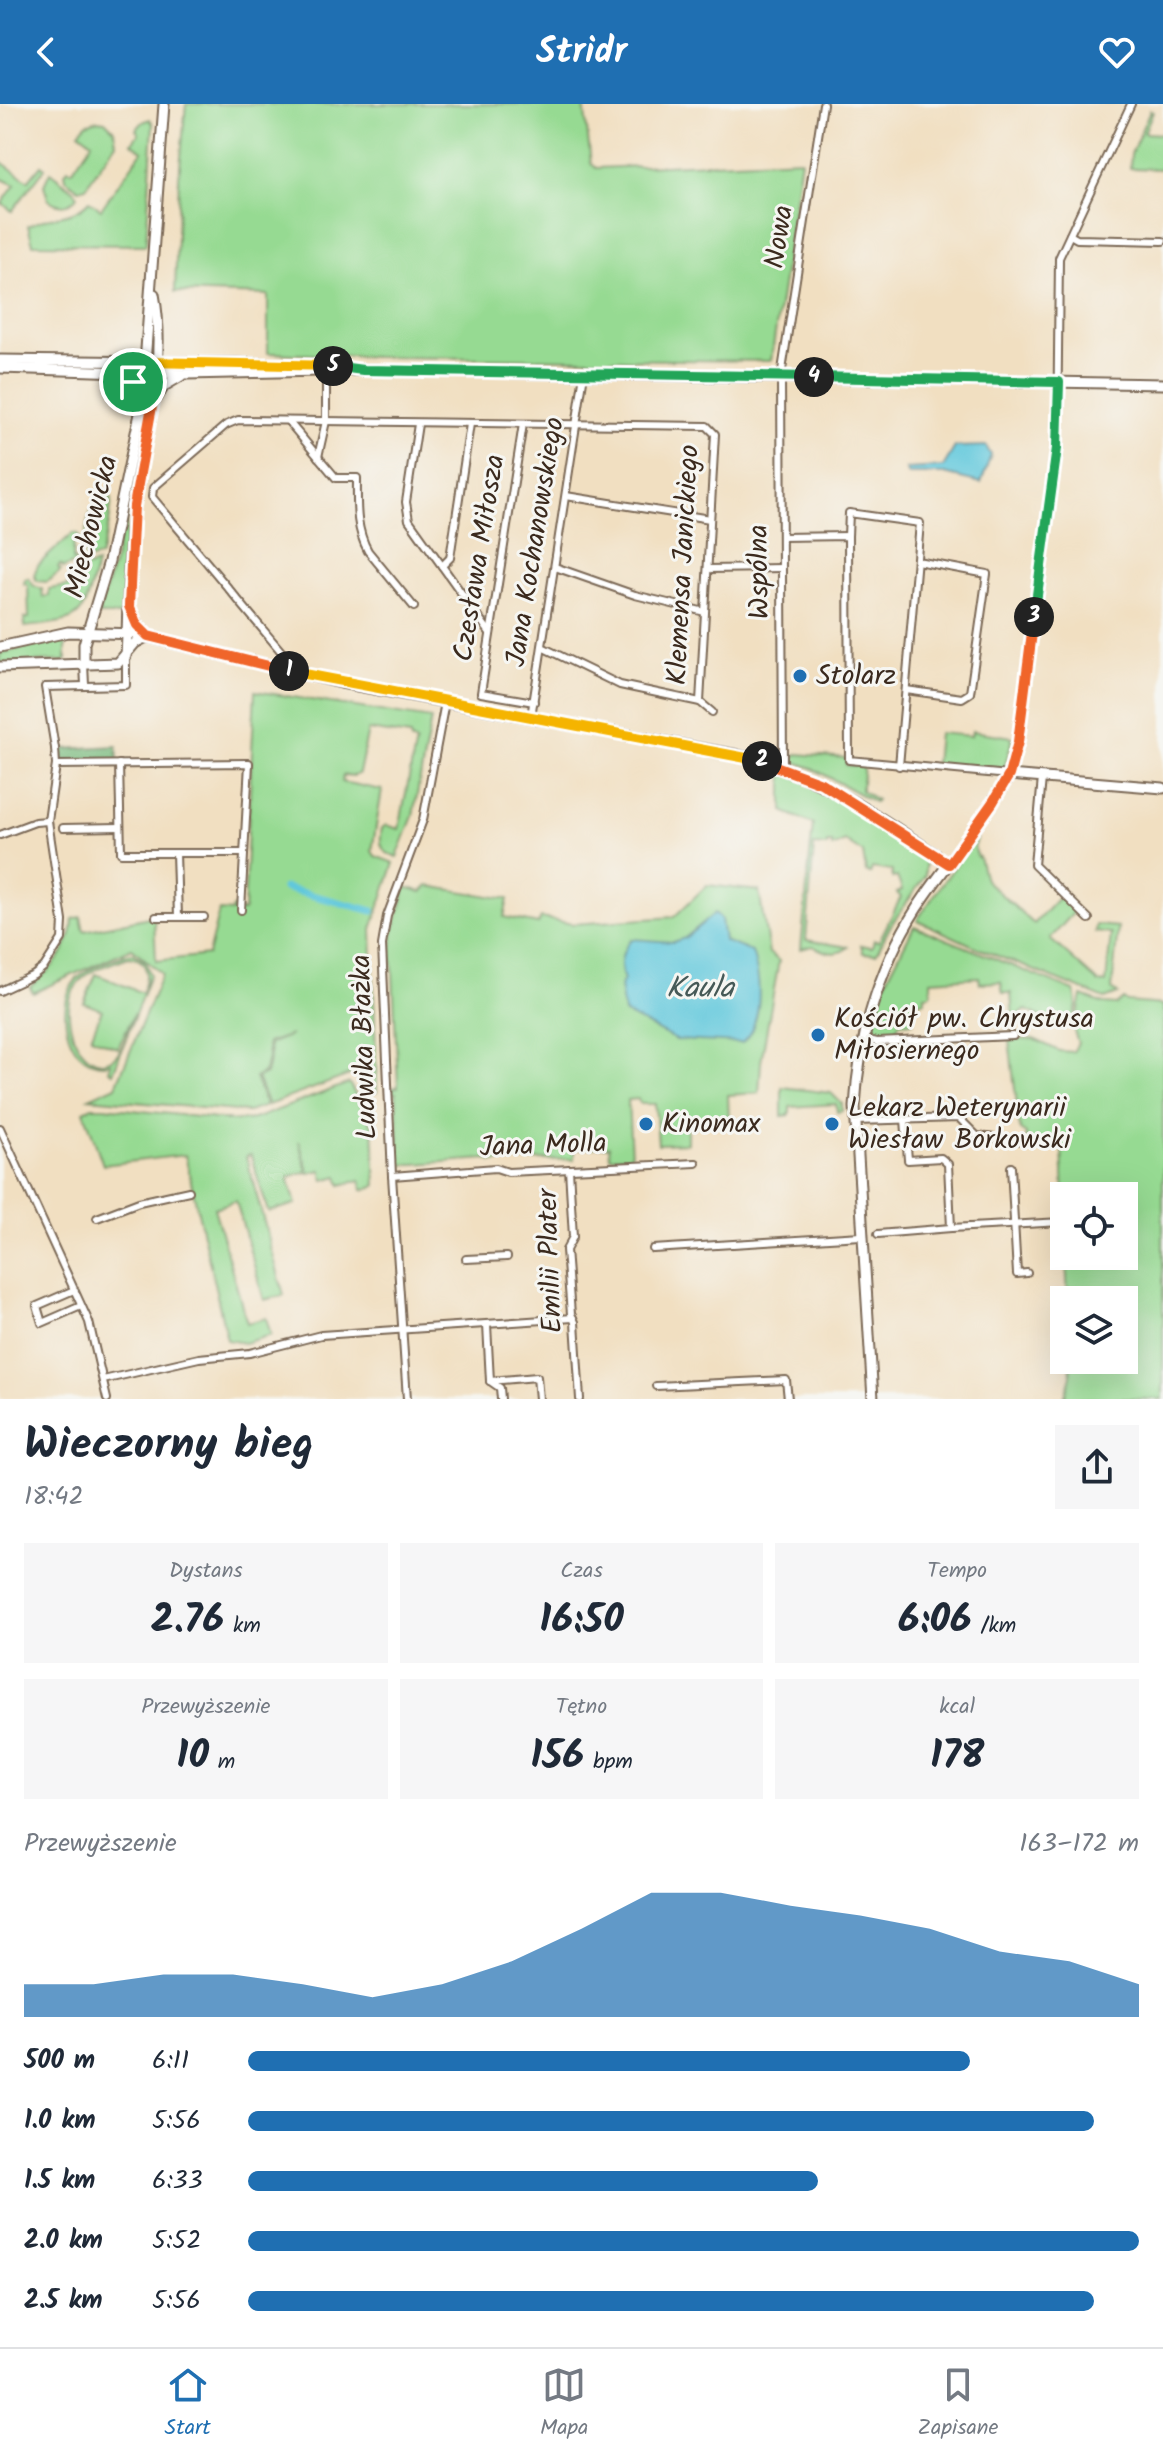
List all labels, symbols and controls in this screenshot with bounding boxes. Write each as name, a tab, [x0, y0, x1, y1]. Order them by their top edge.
text: Stridr	[536, 24, 627, 81]
icon: back	[24, 30, 68, 74]
icon: heart	[1095, 30, 1139, 74]
street label: Nowa	[753, 202, 807, 272]
pin: 5	[313, 346, 353, 386]
pin	[99, 348, 167, 416]
text: 5	[327, 348, 339, 383]
pin: 4	[794, 357, 834, 397]
text: 4	[808, 359, 820, 394]
icon: arrive	[111, 360, 155, 404]
street label: Jana Kochanowskiego	[494, 414, 578, 670]
street label: Klemensa Janickiego	[655, 444, 713, 686]
street label: Miechowicka	[53, 451, 131, 603]
street label: Czesława Miłosza	[441, 451, 519, 665]
street label: Wspólna	[737, 524, 783, 620]
pin: 3	[1014, 597, 1054, 637]
text: 3	[1028, 599, 1040, 634]
pin: 1	[269, 651, 309, 691]
text: 1	[286, 653, 292, 688]
place label: Stolarz	[816, 654, 896, 699]
marker: Stolarz	[791, 667, 809, 685]
pin: 2	[742, 741, 782, 781]
text: 2	[756, 743, 768, 778]
street label: Ludwika Błażka	[339, 954, 391, 1140]
water label: Kaula	[666, 965, 736, 1013]
place label: Kościół pw. Chrystusa Miłosiernego	[834, 997, 1094, 1074]
marker: Kościół pw. Chrystusa Miłosiernego	[809, 1026, 827, 1044]
place label: Lekarz Weterynarii Wiesław Borkowski	[848, 1086, 1072, 1163]
place label: Kinomax	[662, 1102, 761, 1147]
marker: Kinomax	[637, 1115, 655, 1133]
marker: Lekarz Weterynarii Wiesław Borkowski	[823, 1115, 841, 1133]
street label: Jana Molla	[479, 1121, 607, 1171]
map controls	[1050, 1182, 1138, 1374]
button: locate	[1050, 1182, 1138, 1270]
street label: Emilii Plater	[526, 1186, 576, 1334]
button: layers	[1050, 1286, 1138, 1374]
text: Wieczorny bieg	[24, 1411, 313, 1481]
button: share	[1055, 1425, 1139, 1509]
text: 18:42	[24, 1476, 84, 1518]
text: Dystans	[169, 1554, 243, 1589]
text: Czas	[560, 1554, 603, 1589]
text: Tempo	[927, 1554, 987, 1589]
text: 2.76	[151, 1589, 224, 1653]
text: 16:50	[539, 1589, 624, 1653]
text: 6:06	[898, 1589, 972, 1653]
text: km	[224, 1609, 261, 1644]
text: /km	[972, 1609, 1016, 1644]
text: Przewyższenie	[141, 1690, 270, 1725]
text: Tętno	[556, 1690, 607, 1725]
text: kcal	[939, 1690, 975, 1725]
text: 10	[176, 1725, 209, 1789]
text: 156	[530, 1725, 584, 1789]
text: 178	[930, 1725, 984, 1789]
text: m	[209, 1745, 235, 1780]
text: bpm	[584, 1745, 633, 1780]
text: Przewyższenie	[24, 1823, 177, 1865]
text: 163–172 m	[1019, 1823, 1139, 1865]
text: 500 m	[24, 2040, 95, 2082]
text: 6:11	[152, 2040, 189, 2082]
text: 1.0 km	[24, 2100, 95, 2142]
text: 5:56	[152, 2100, 201, 2142]
text: 1.5 km	[24, 2160, 95, 2202]
text: 6:33	[152, 2160, 203, 2202]
text: 2.0 km	[24, 2220, 103, 2262]
text: 5:52	[152, 2220, 201, 2262]
text: 2.5 km	[24, 2280, 103, 2322]
text: 5:56	[152, 2280, 201, 2322]
tab: Start	[165, 2363, 211, 2446]
tab: Mapa	[540, 2363, 588, 2446]
tab: Zapisane	[917, 2363, 998, 2446]

